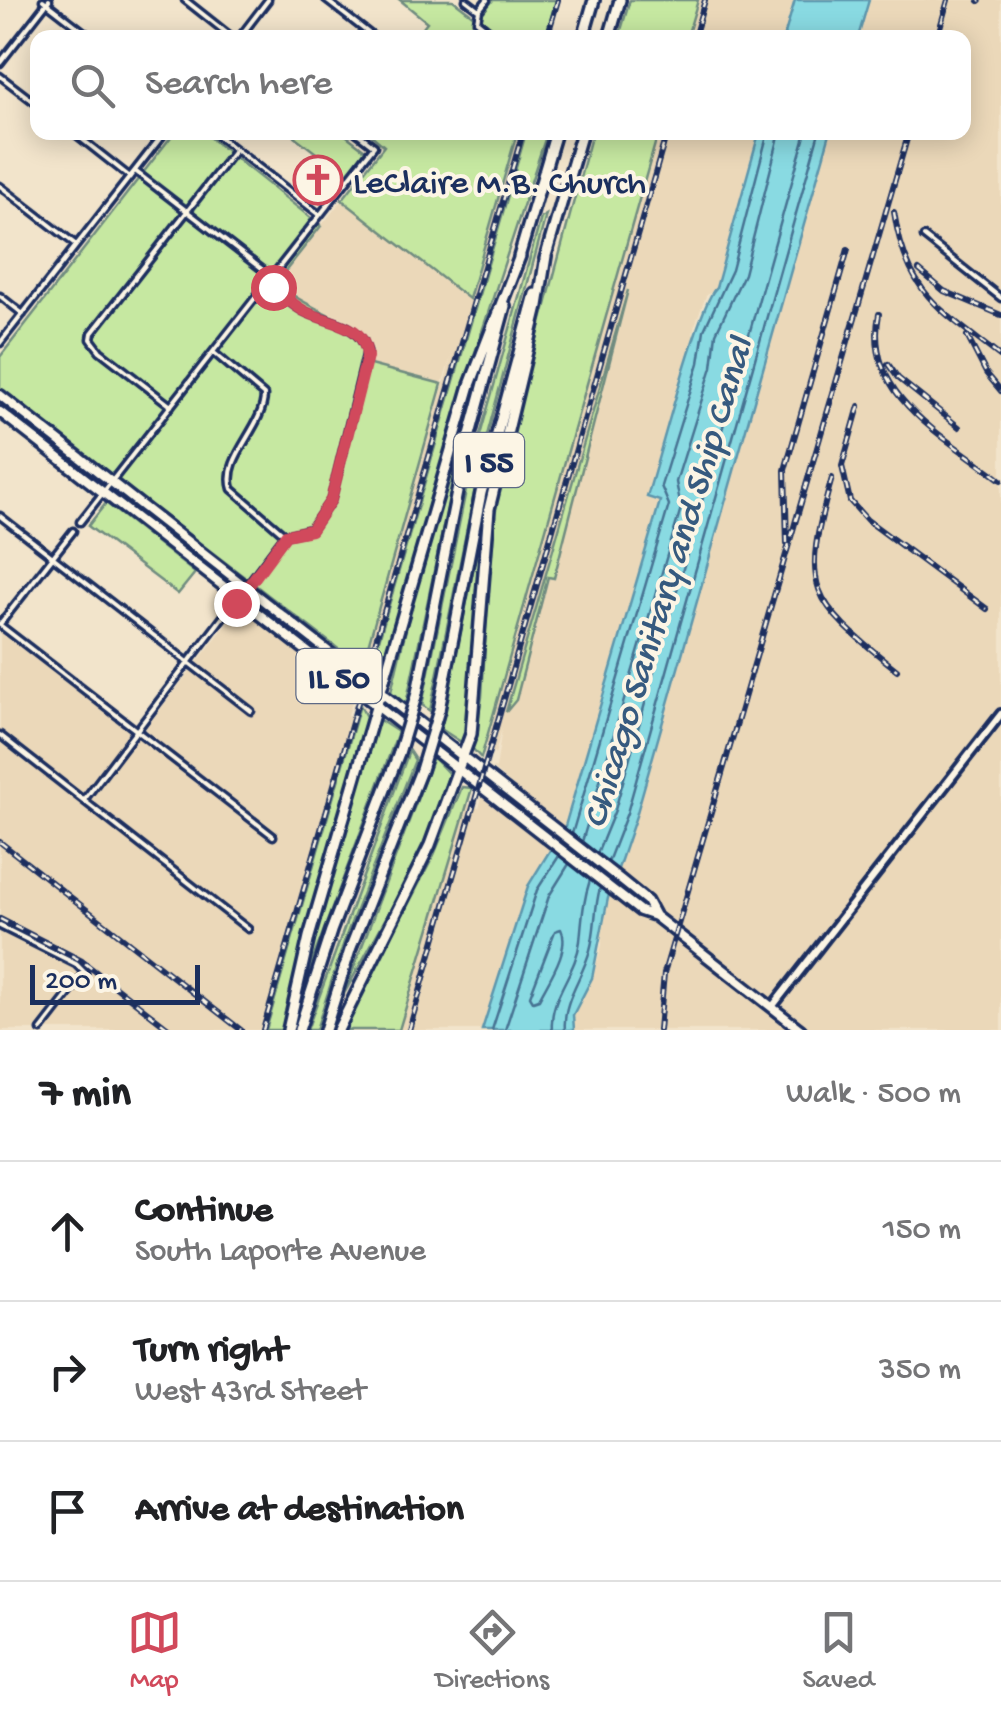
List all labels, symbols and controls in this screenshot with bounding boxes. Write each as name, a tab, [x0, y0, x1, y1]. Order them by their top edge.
search box	[30, 30, 971, 140]
icon: search	[65, 58, 120, 113]
text: Search here	[145, 63, 332, 107]
church icon: LeClaire M.B. Church	[292, 154, 344, 206]
place label: LeClaire M.B. Church	[353, 165, 646, 206]
route start	[251, 265, 297, 311]
water label: Chicago Sanitary and Ship Canal	[575, 331, 767, 834]
road number: I 55	[454, 433, 524, 487]
route end	[214, 581, 260, 627]
road number: IL 50	[296, 649, 382, 703]
scale bar	[30, 960, 200, 1004]
text: 200 m	[45, 966, 117, 999]
text: 7 min	[40, 1071, 131, 1120]
text: Walk · 500 m	[786, 1076, 961, 1114]
text: Continue	[135, 1190, 273, 1234]
icon: ahead	[40, 1204, 95, 1259]
text: 150 m	[883, 1212, 961, 1250]
text: South Laporte Avenue	[135, 1234, 426, 1272]
text: Turn right	[135, 1330, 287, 1374]
icon: right	[40, 1344, 95, 1399]
text: 350 m	[879, 1352, 961, 1390]
text: West 43rd Street	[135, 1374, 366, 1412]
icon: arrive	[40, 1484, 95, 1539]
text: Arrive at destination	[135, 1489, 464, 1533]
tab: Map	[127, 1605, 182, 1698]
tab: Directions	[435, 1605, 549, 1698]
tab: Saved	[802, 1605, 874, 1698]

